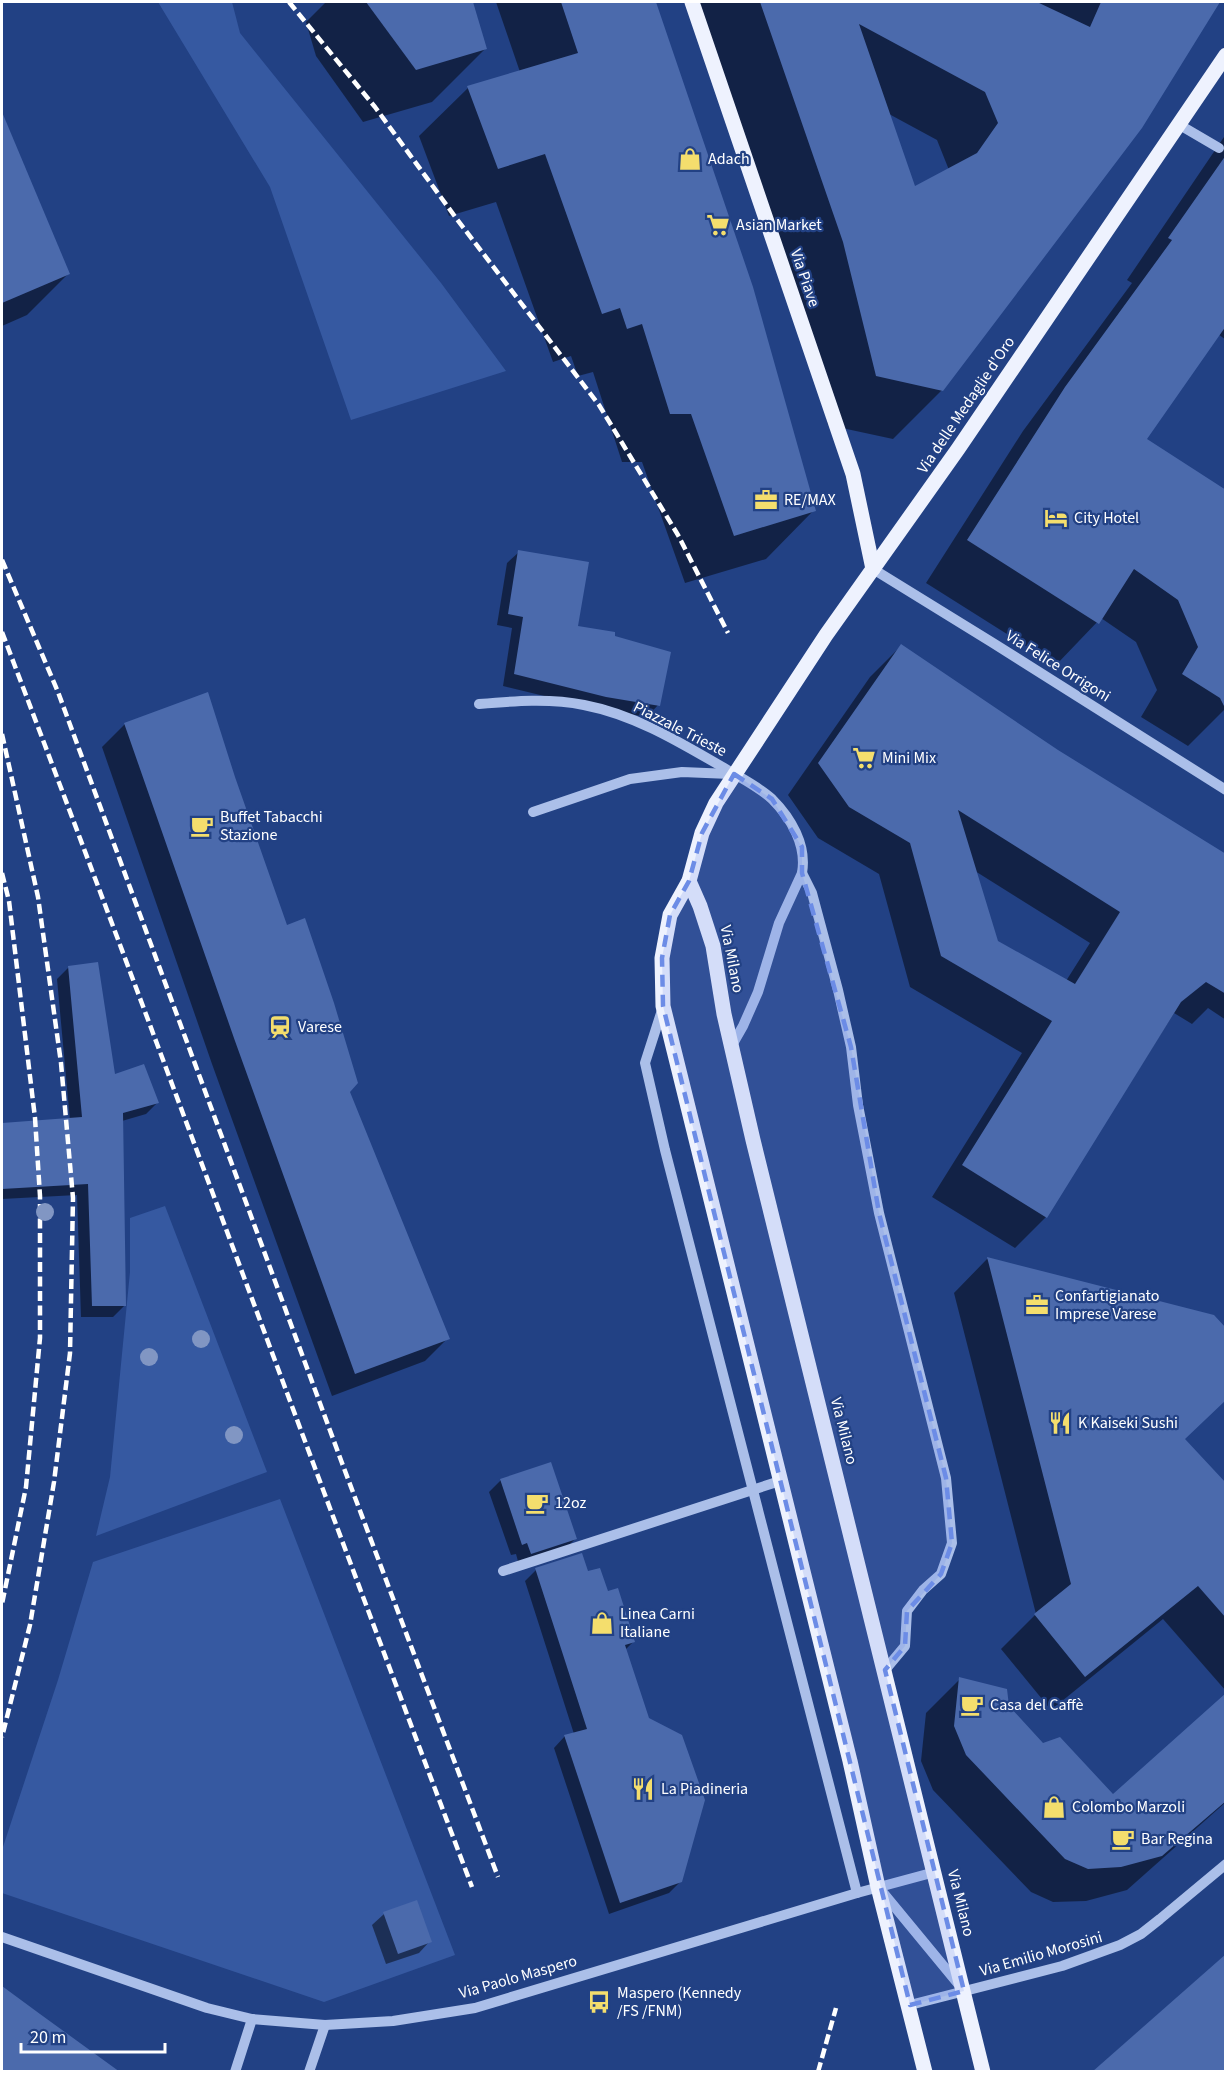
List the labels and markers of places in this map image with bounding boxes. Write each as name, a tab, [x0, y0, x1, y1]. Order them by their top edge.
shop icon: Adach	[677, 146, 703, 172]
place label: Adach	[708, 148, 750, 170]
supermarket icon: Asian Market	[705, 212, 731, 238]
place label: Asian Market	[736, 214, 822, 236]
office icon: RE/MAX	[753, 487, 779, 513]
place label: RE/MAX	[784, 489, 836, 511]
hotel icon: City Hotel	[1043, 505, 1069, 531]
place label: City Hotel	[1074, 507, 1139, 529]
supermarket icon: Mini Mix	[851, 745, 877, 771]
place label: Mini Mix	[882, 747, 936, 769]
place label: Buffet Tabacchi Stazione	[220, 806, 323, 846]
cafe icon: Buffet Tabacchi Stazione	[189, 813, 215, 839]
station icon: Varese	[267, 1014, 293, 1040]
place label: Varese	[298, 1016, 342, 1038]
place label: Confartigianato Imprese Varese	[1055, 1285, 1159, 1325]
office icon: Confartigianato Imprese Varese	[1024, 1292, 1050, 1318]
restaurant icon: K Kaiseki Sushi	[1047, 1410, 1073, 1436]
place label: K Kaiseki Sushi	[1078, 1412, 1178, 1434]
cafe icon: 12oz	[524, 1490, 550, 1516]
place label: 12oz	[555, 1492, 586, 1514]
place label: Linea Carni Italiane	[620, 1603, 695, 1643]
shop icon: Linea Carni Italiane	[589, 1610, 615, 1636]
cafe icon: Casa del Caffè	[959, 1692, 985, 1718]
place label: Casa del Caffè	[990, 1694, 1084, 1716]
restaurant icon: La Piadineria	[630, 1776, 656, 1802]
place label: La Piadineria	[661, 1778, 748, 1800]
shop icon: Colombo Marzoli	[1041, 1794, 1067, 1820]
place label: Colombo Marzoli	[1072, 1796, 1185, 1818]
cafe icon: Bar Regina	[1110, 1826, 1136, 1852]
place label: Bar Regina	[1141, 1828, 1213, 1850]
place label: Maspero (Kennedy /FS /FNM)	[617, 1982, 742, 2022]
bus stop icon: Maspero (Kennedy /FS /FNM)	[586, 1989, 612, 2015]

